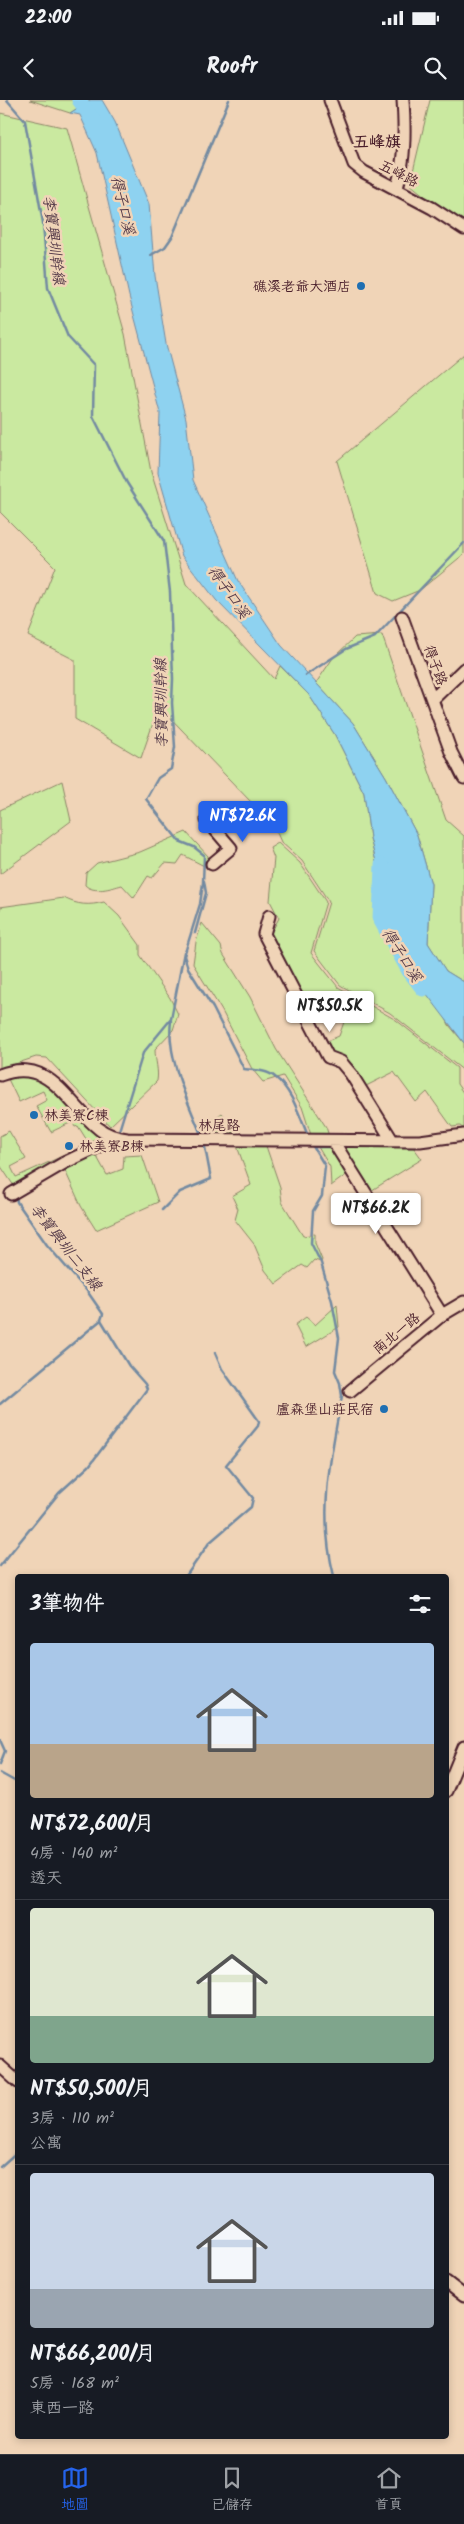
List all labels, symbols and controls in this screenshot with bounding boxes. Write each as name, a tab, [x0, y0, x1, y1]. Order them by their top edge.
text: 22:00	[25, 3, 71, 33]
text: Roofr	[207, 50, 257, 85]
icon: back	[15, 54, 43, 82]
icon: search	[421, 54, 449, 82]
district label: 五峰旗	[353, 130, 401, 155]
street label: 五峰路	[375, 155, 422, 193]
water label: 得子口溪	[104, 173, 141, 238]
water label: 李寶興圳幹線	[36, 194, 71, 287]
place label: 礁溪老爺大酒店	[253, 276, 351, 298]
marker: 礁溪老爺大酒店	[355, 280, 367, 292]
water label: 得子口溪	[201, 561, 256, 625]
street label: 得子路	[418, 642, 453, 689]
water label: 李寶興圳幹線	[149, 657, 175, 748]
pin: NT$72.6K	[191, 800, 295, 843]
text: NT$72.6K	[209, 804, 277, 829]
water label: 得子口溪	[375, 924, 428, 988]
pin: NT$50.5K	[278, 990, 382, 1033]
text: NT$50.5K	[297, 994, 363, 1019]
place label: 林美寮C棟	[44, 1105, 109, 1127]
marker: 林美寮C棟	[28, 1109, 40, 1121]
street label: 林尾路	[198, 1115, 240, 1137]
place label: 林美寮B棟	[79, 1136, 145, 1158]
marker: 林美寮B棟	[63, 1140, 75, 1152]
pin: NT$66.2K	[324, 1192, 428, 1235]
text: NT$66.2K	[342, 1196, 410, 1221]
water label: 李寶興圳二支線	[23, 1199, 108, 1297]
street label: 南北一路	[368, 1308, 425, 1360]
place label: 盧森堡山莊民宿	[276, 1399, 374, 1421]
marker: 盧森堡山莊民宿	[378, 1403, 390, 1415]
text: 3筆物件	[30, 1588, 105, 1621]
icon: filters	[406, 1590, 434, 1618]
icon: home	[187, 1675, 277, 1765]
text: NT$72,600/月	[30, 1808, 155, 1841]
text: 4房 · 140 m²	[30, 1841, 117, 1866]
text: 透天	[30, 1866, 62, 1891]
icon: home	[187, 1941, 277, 2031]
text: NT$50,500/月	[30, 2073, 153, 2106]
text: 3房 · 110 m²	[30, 2106, 114, 2131]
text: 公寓	[30, 2131, 62, 2156]
icon: home	[187, 2206, 277, 2296]
text: NT$66,200/月	[30, 2338, 156, 2371]
text: 5房 · 168 m²	[30, 2371, 119, 2396]
text: 東西一路	[30, 2396, 94, 2421]
tab: 地圖	[61, 2464, 89, 2516]
tab: 已儲存	[211, 2464, 253, 2516]
tab: 首頁	[375, 2464, 403, 2516]

